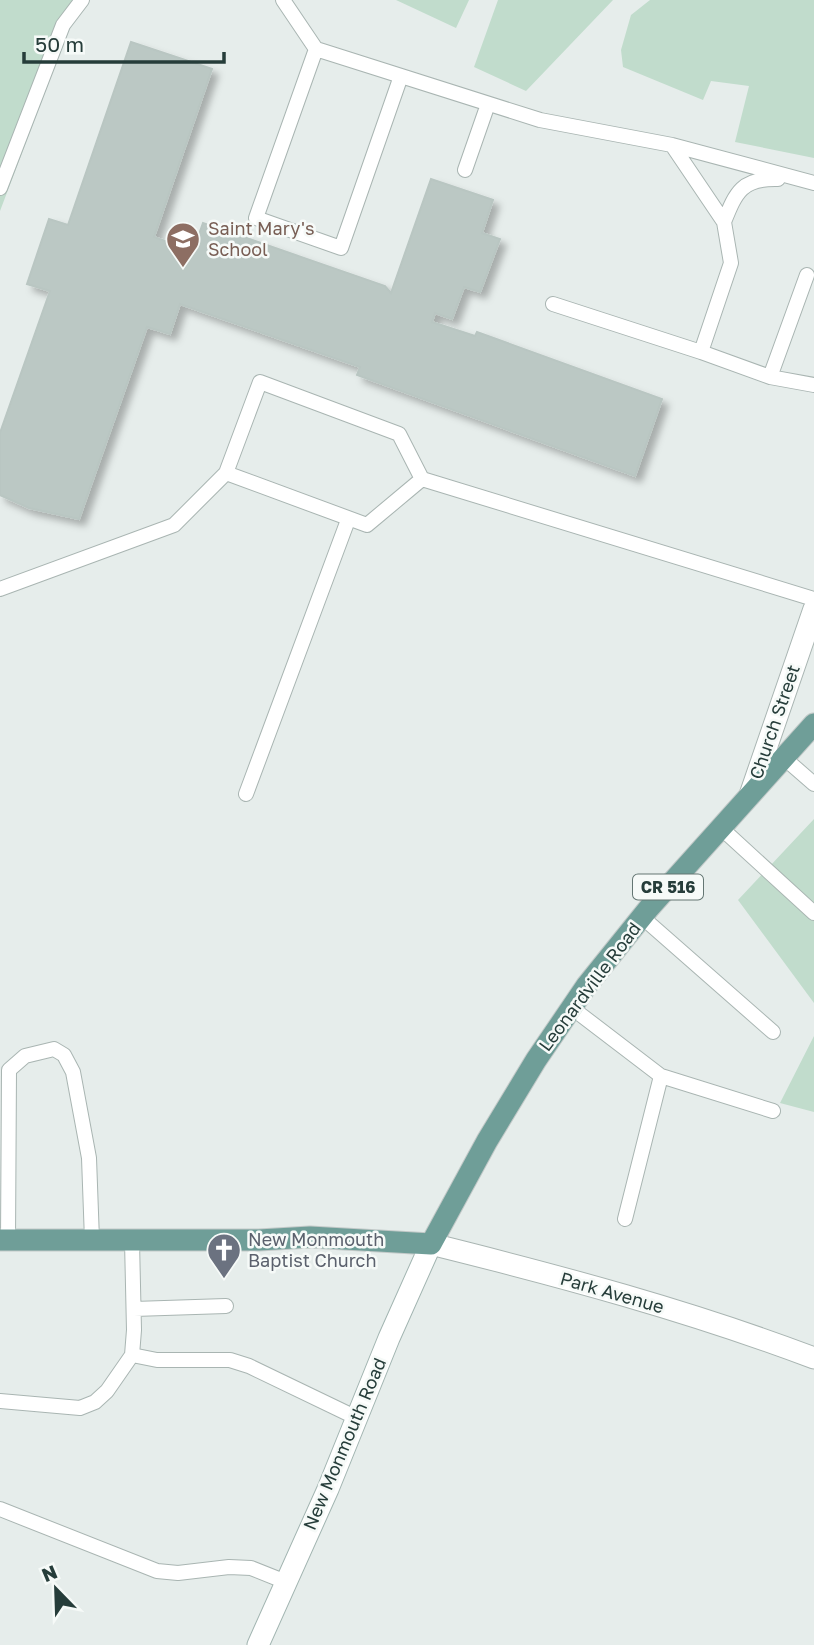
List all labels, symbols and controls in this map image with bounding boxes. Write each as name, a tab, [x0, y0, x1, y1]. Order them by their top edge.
scale bar	[24, 21, 224, 65]
text: 50 m	[35, 31, 84, 57]
place label: Saint Mary's School	[208, 217, 315, 260]
school or university icon: Saint Mary's School	[164, 220, 202, 269]
street label: Church Street	[744, 662, 804, 782]
road number: CR 516	[633, 874, 703, 900]
street label: Leonardville Road	[534, 918, 645, 1055]
place label: New Monmouth Baptist Church	[248, 1228, 384, 1271]
church icon: New Monmouth Baptist Church	[205, 1231, 243, 1280]
street label: Park Avenue	[558, 1267, 667, 1317]
street label: New Monmouth Road	[298, 1354, 390, 1533]
north arrow	[21, 1554, 91, 1624]
text: N	[38, 1559, 60, 1586]

